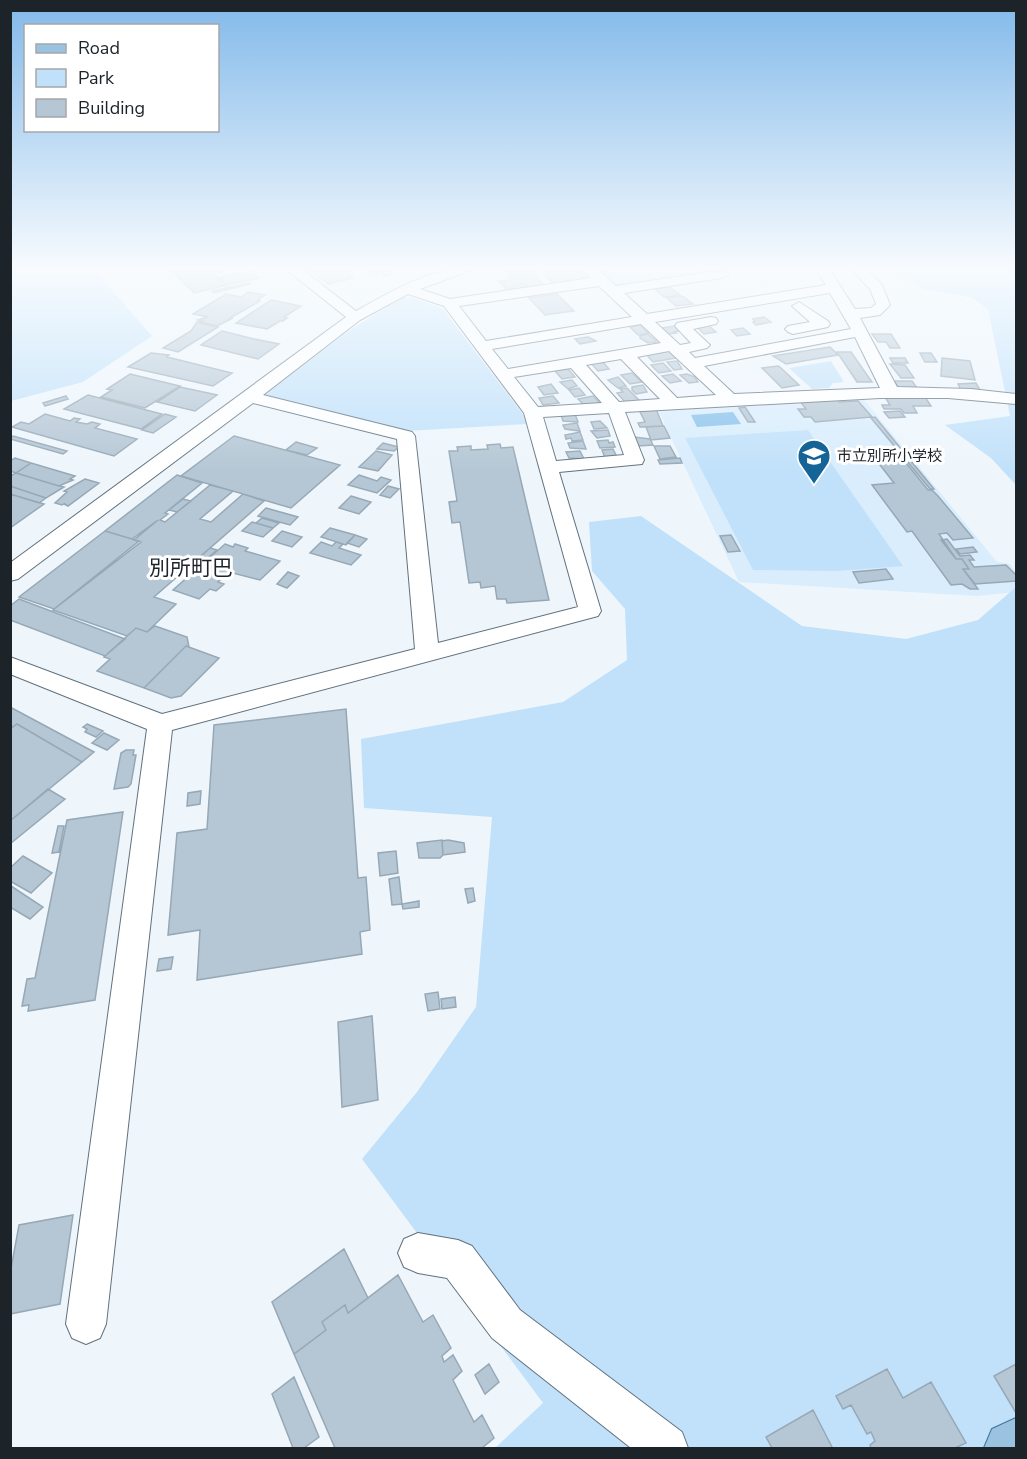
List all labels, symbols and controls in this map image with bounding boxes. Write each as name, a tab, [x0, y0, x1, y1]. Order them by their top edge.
legend	[24, 24, 219, 132]
text: Road	[78, 36, 120, 60]
text: Park	[78, 66, 115, 90]
text: Building	[78, 96, 145, 120]
school or university icon: 市立別所小学校	[796, 438, 832, 485]
place label: 市立別所小学校	[837, 446, 942, 466]
district label: 別所町巴	[149, 554, 233, 582]

